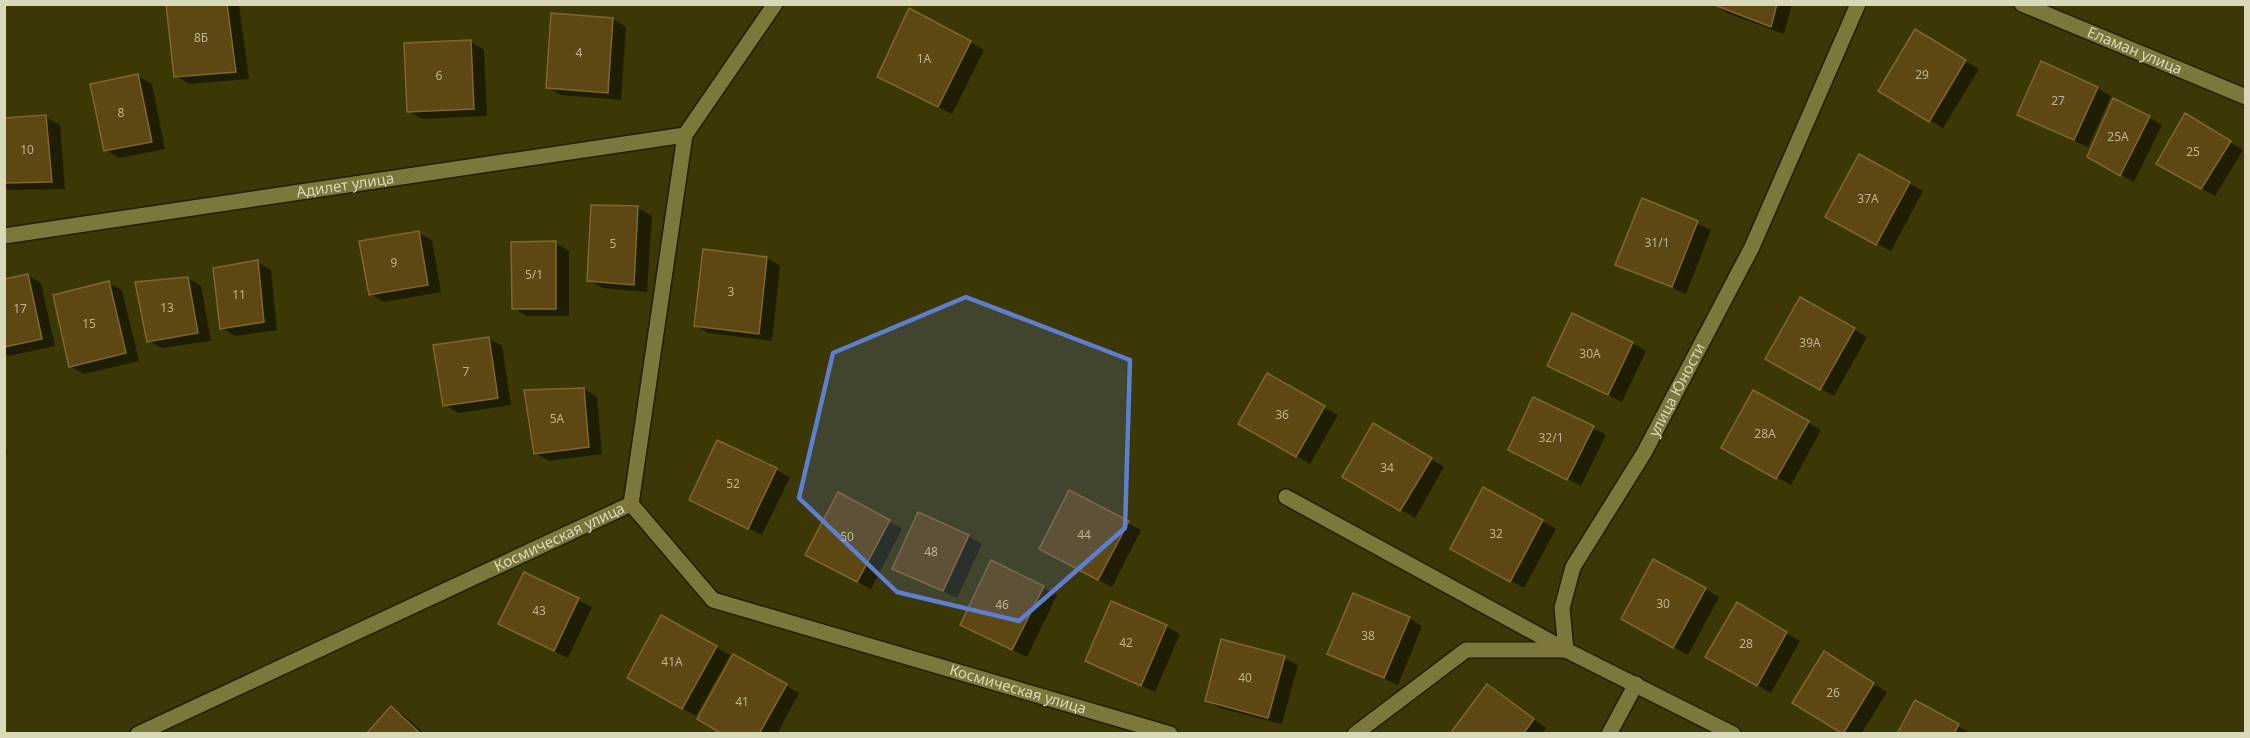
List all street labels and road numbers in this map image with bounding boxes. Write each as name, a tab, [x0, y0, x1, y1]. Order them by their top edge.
street label: Еламан улица	[2085, 21, 2186, 78]
street label: Адилет улица	[295, 167, 395, 202]
street label: улица Юности	[1643, 339, 1709, 440]
street label: Космическая улица	[490, 497, 628, 576]
street label: Космическая улица	[947, 659, 1089, 718]

